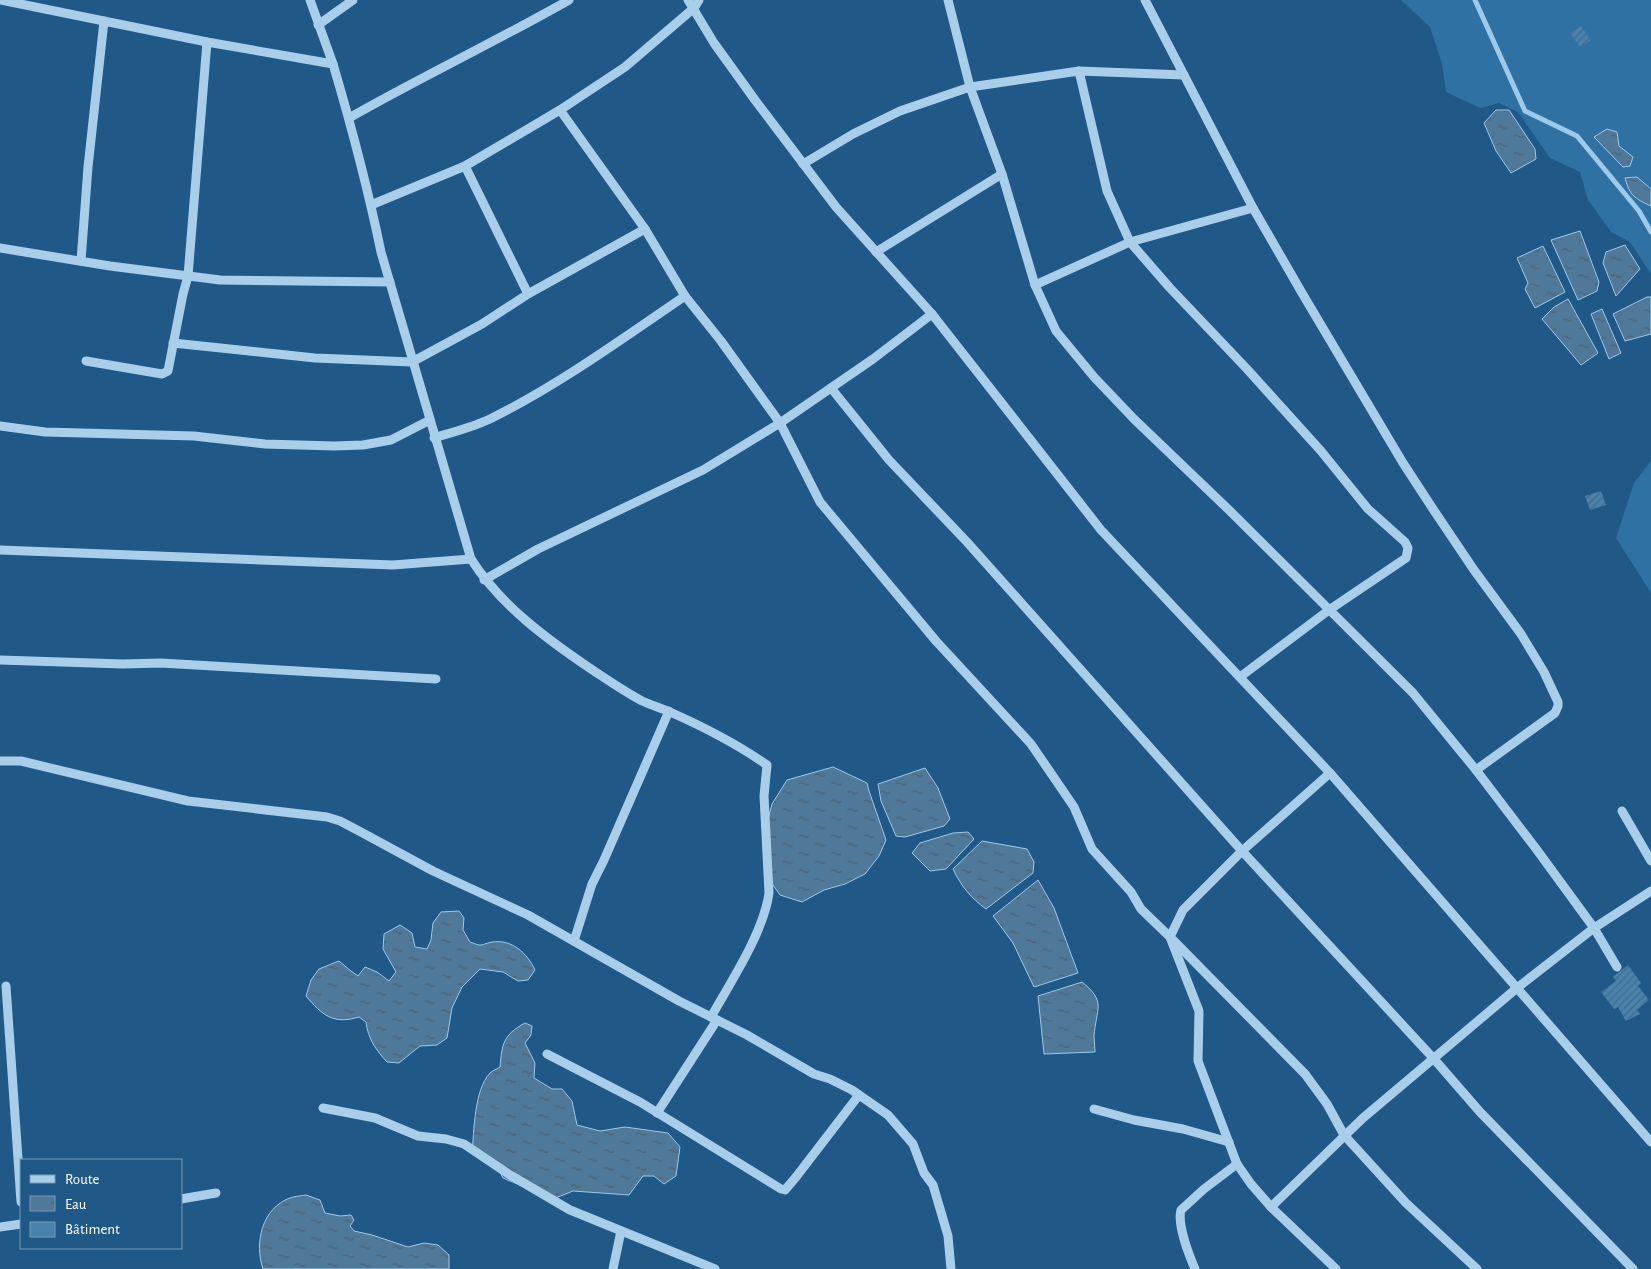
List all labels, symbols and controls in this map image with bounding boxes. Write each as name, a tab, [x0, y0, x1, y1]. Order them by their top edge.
legend	[20, 1159, 182, 1249]
text: Route	[65, 1172, 99, 1187]
text: Eau	[65, 1197, 87, 1212]
text: Bâtiment	[65, 1222, 120, 1237]

